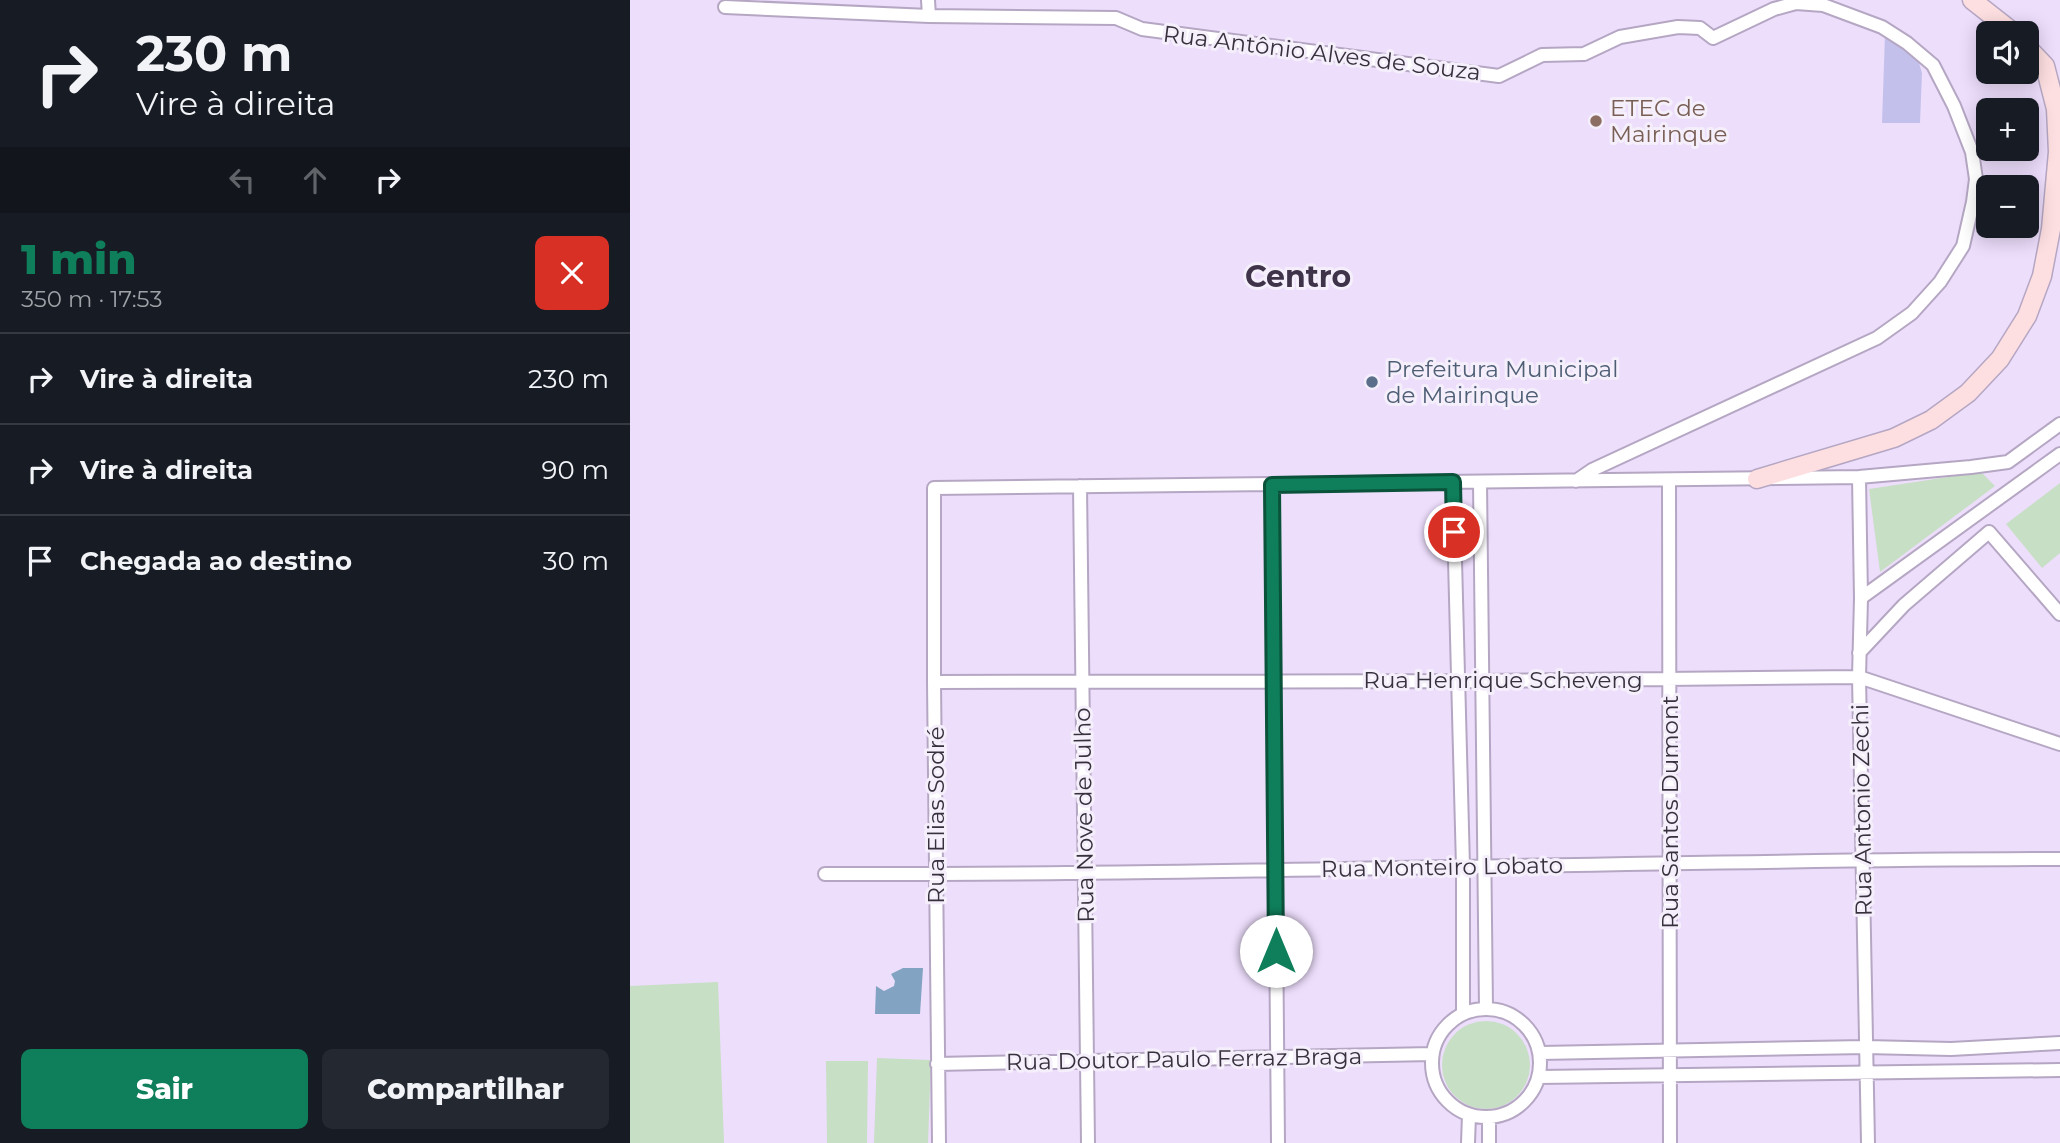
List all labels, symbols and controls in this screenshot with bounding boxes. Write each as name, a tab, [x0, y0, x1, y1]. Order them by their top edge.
street label: Rua Antônio Alves de Souza	[1161, 20, 1483, 86]
map controls	[1976, 21, 2039, 238]
button: sound	[1976, 21, 2039, 84]
text: 230 m	[136, 24, 292, 83]
icon: right	[21, 28, 112, 119]
text: Vire à direita	[136, 84, 335, 123]
place label: ETEC de Mairinque	[1610, 94, 1727, 148]
button: +	[1976, 98, 2039, 161]
marker: ETEC de Mairinque	[1588, 113, 1604, 129]
icon: left	[223, 161, 261, 199]
icon: ahead	[296, 161, 334, 199]
icon: right	[369, 161, 407, 199]
button: −	[1976, 175, 2039, 238]
text: 1 min	[21, 233, 137, 285]
button: close	[535, 236, 609, 310]
district label: Centro	[1245, 258, 1351, 295]
text: 350 m · 17:53	[21, 285, 162, 313]
place label: Prefeitura Municipal de Mairinque	[1386, 355, 1618, 409]
icon: right	[21, 360, 59, 398]
text: Vire à direita	[80, 363, 253, 395]
text: 230 m	[528, 363, 609, 395]
marker: Prefeitura Municipal de Mairinque	[1364, 374, 1380, 390]
icon: right	[21, 451, 59, 489]
text: Vire à direita	[80, 454, 253, 486]
text: 90 m	[542, 454, 609, 486]
pin	[1424, 502, 1484, 562]
icon: arrive	[1435, 513, 1473, 551]
icon: arrive	[21, 542, 59, 580]
text: Chegada ao destino	[80, 545, 352, 577]
text: 30 m	[543, 545, 609, 577]
street label: Rua Henrique Scheveng	[1363, 666, 1643, 694]
street label: Rua Santos Dumont	[1656, 695, 1684, 929]
street label: Rua Antonio Zechi	[1846, 704, 1878, 916]
street label: Rua Nove de Julho	[1068, 707, 1100, 923]
street label: Rua Elias Sodré	[922, 726, 950, 904]
street label: Rua Monteiro Lobato	[1321, 851, 1563, 883]
position arrow	[1239, 914, 1313, 988]
street label: Rua Doutor Paulo Ferraz Braga	[1006, 1042, 1362, 1076]
button: Sair	[21, 1049, 308, 1129]
button: Compartilhar	[322, 1049, 609, 1129]

